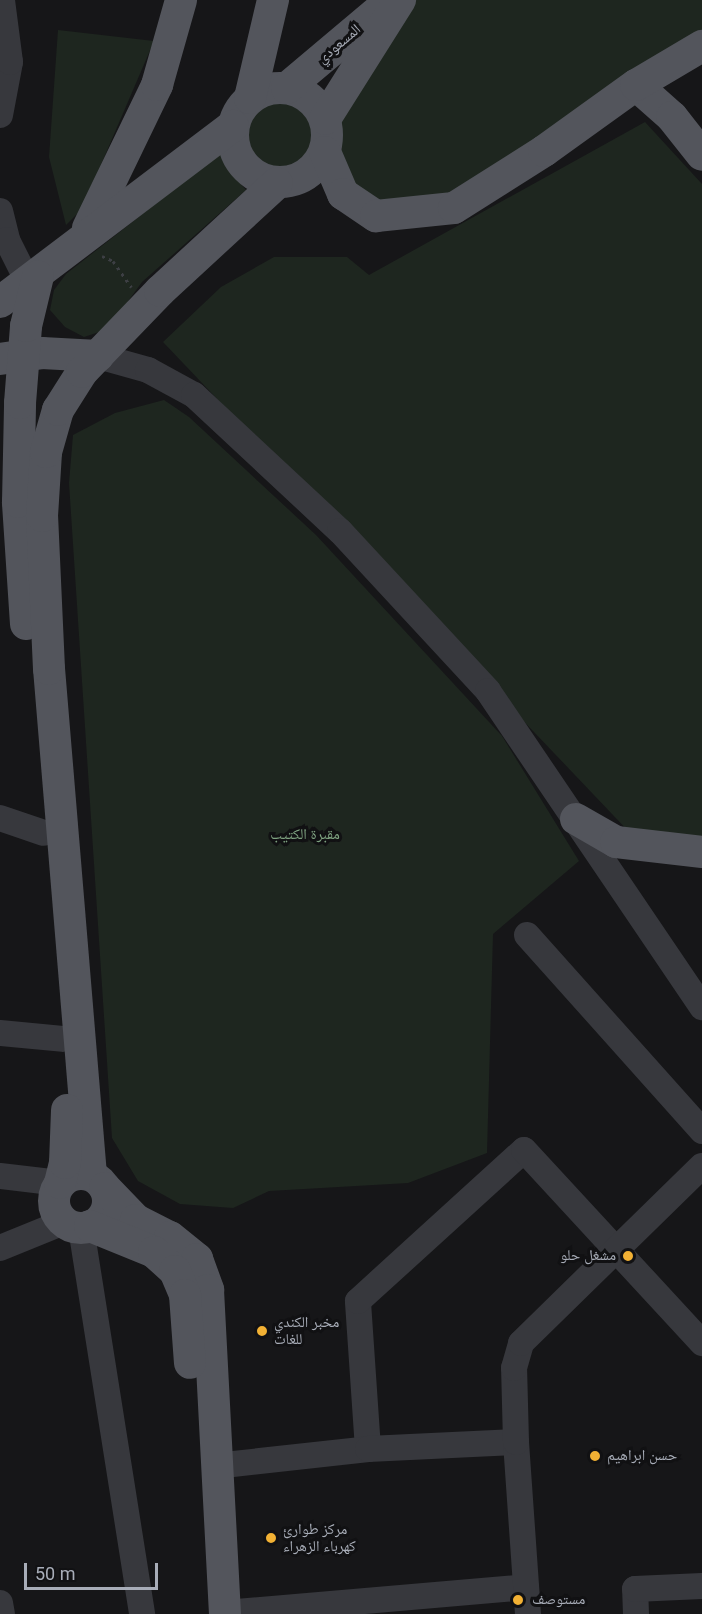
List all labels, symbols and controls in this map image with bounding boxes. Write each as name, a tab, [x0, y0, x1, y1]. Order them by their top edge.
street label: المسعودي	[313, 21, 365, 67]
park label: مقبرة الكتيب	[270, 826, 340, 844]
place label: مشغل حلو	[560, 1247, 616, 1265]
marker: مشغل حلو	[621, 1249, 635, 1263]
place label: مخبر الكندي للغات	[274, 1313, 339, 1348]
marker: مخبر الكندي للغات	[255, 1324, 269, 1338]
place label: حسن ابراهيم	[607, 1447, 677, 1465]
marker: حسن ابراهيم	[588, 1449, 602, 1463]
place label: مركز طوارئ كهرباء الزهراء	[283, 1520, 356, 1555]
marker: مركز طوارئ كهرباء الزهراء	[264, 1531, 278, 1545]
scale bar	[27, 1551, 160, 1589]
text: 50 m	[35, 1563, 75, 1584]
marker: مستوصف	[509, 1591, 527, 1609]
place label: مستوصف	[532, 1591, 585, 1609]

